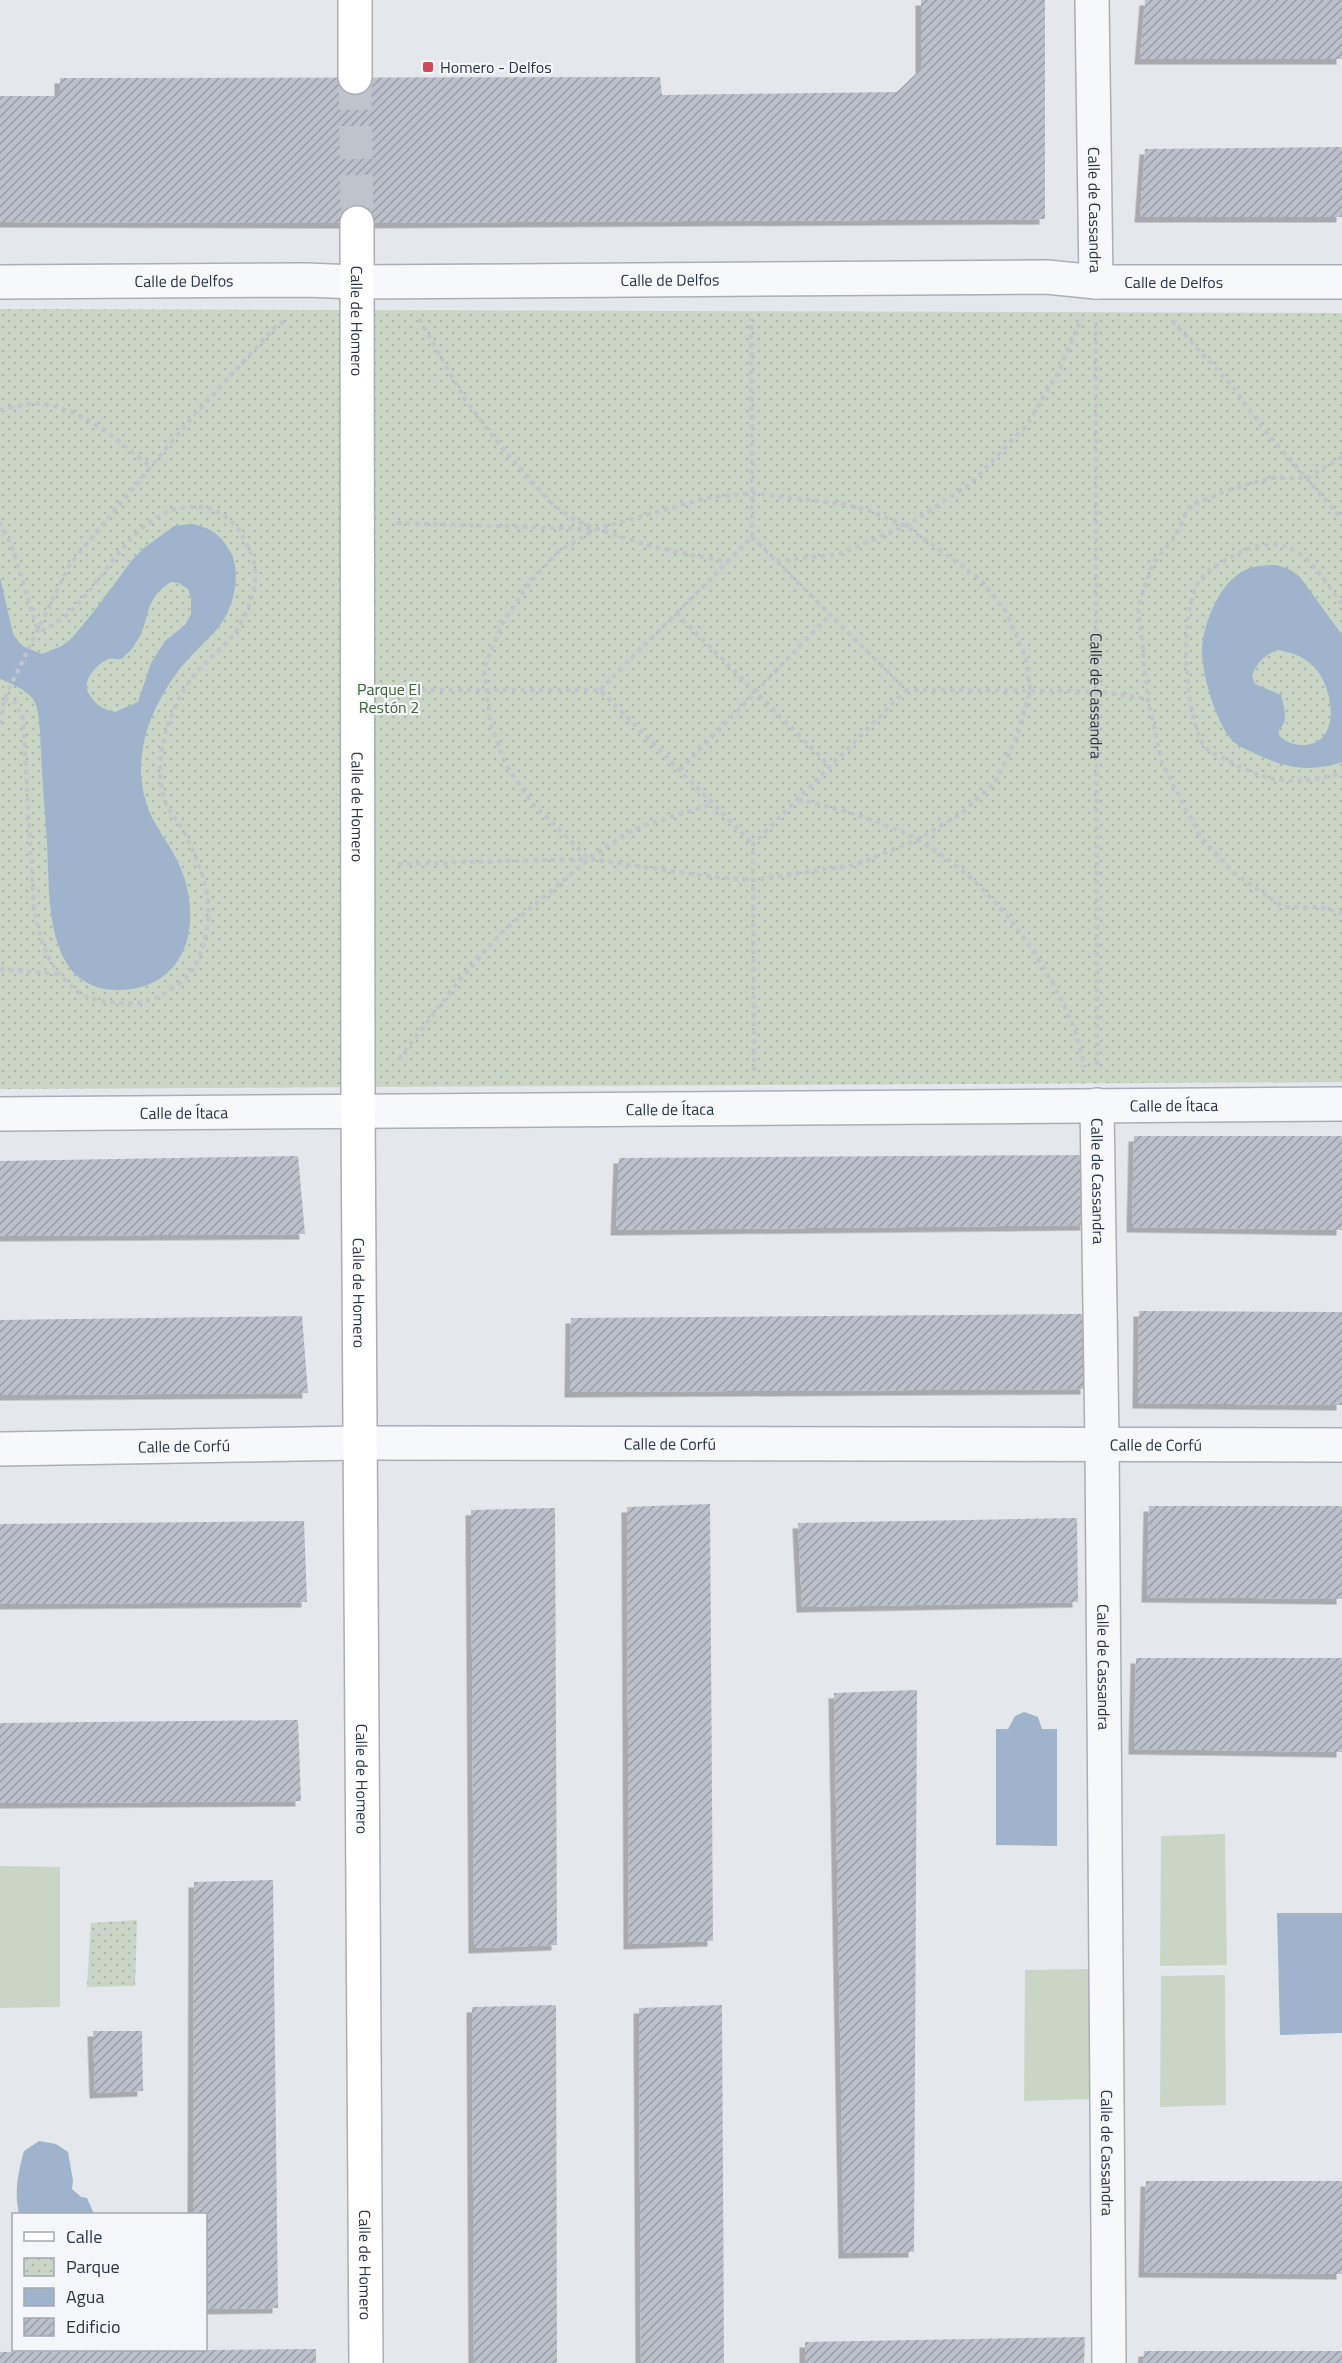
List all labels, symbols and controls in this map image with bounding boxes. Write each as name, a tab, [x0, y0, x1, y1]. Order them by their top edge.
place label: Homero - Delfos	[440, 55, 552, 79]
marker: Homero - Delfos	[421, 60, 435, 74]
street label: Calle de Cassandra	[1082, 147, 1108, 273]
street label: Calle de Homero	[345, 266, 369, 376]
street label: Calle de Delfos	[620, 267, 720, 292]
street label: Calle de Delfos	[134, 268, 234, 293]
street label: Calle de Delfos	[1124, 270, 1223, 294]
street label: Calle de Cassandra	[1084, 633, 1109, 759]
park label: Parque El Restón 2	[357, 677, 421, 719]
street label: Calle de Homero	[346, 752, 370, 862]
street label: Calle de Ítaca	[1130, 1093, 1218, 1118]
street label: Calle de Ítaca	[626, 1097, 714, 1121]
street label: Calle de Ítaca	[140, 1100, 228, 1125]
street label: Calle de Cassandra	[1085, 1118, 1111, 1244]
street label: Calle de Homero	[347, 1238, 372, 1348]
street label: Calle de Corfú	[624, 1432, 716, 1456]
street label: Calle de Corfú	[138, 1433, 230, 1459]
street label: Calle de Corfú	[1110, 1433, 1202, 1457]
street label: Calle de Cassandra	[1091, 1604, 1116, 1730]
street label: Calle de Homero	[350, 1724, 375, 1834]
street label: Calle de Cassandra	[1095, 2090, 1120, 2216]
street label: Calle de Homero	[353, 2210, 378, 2320]
legend	[12, 2213, 207, 2351]
text: Calle	[66, 2223, 102, 2250]
text: Parque	[66, 2253, 120, 2280]
text: Agua	[66, 2283, 104, 2310]
text: Edificio	[66, 2313, 120, 2340]

